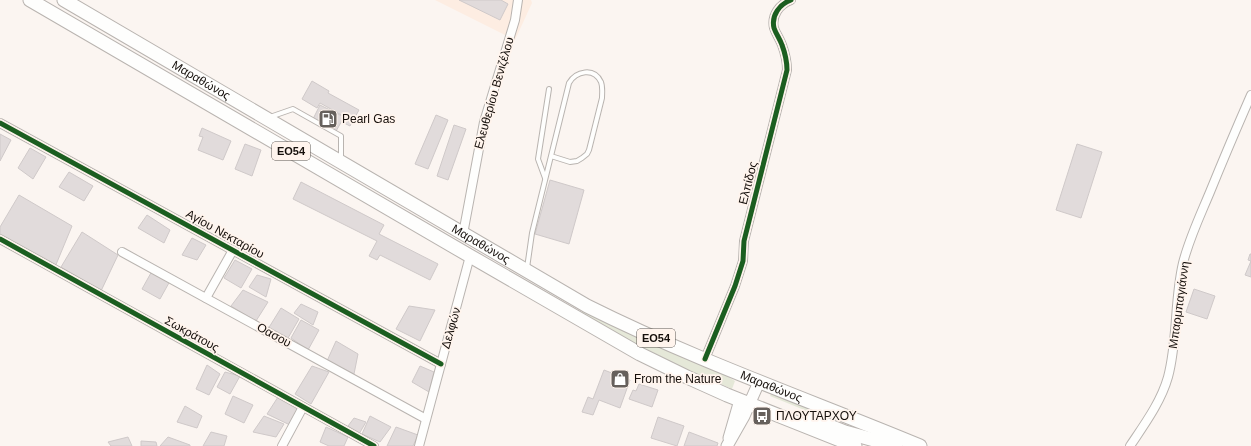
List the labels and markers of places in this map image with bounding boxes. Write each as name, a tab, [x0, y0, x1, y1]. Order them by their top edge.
fuel station icon: Pearl Gas	[317, 108, 339, 130]
place label: Pearl Gas	[342, 112, 395, 126]
shop icon: From the Nature	[609, 368, 631, 390]
place label: From the Nature	[634, 372, 722, 386]
bus stop icon: ΠΛΟΥΤΑΡΧΟΥ	[751, 405, 773, 427]
place label: ΠΛΟΥΤΑΡΧΟΥ	[776, 409, 857, 423]

